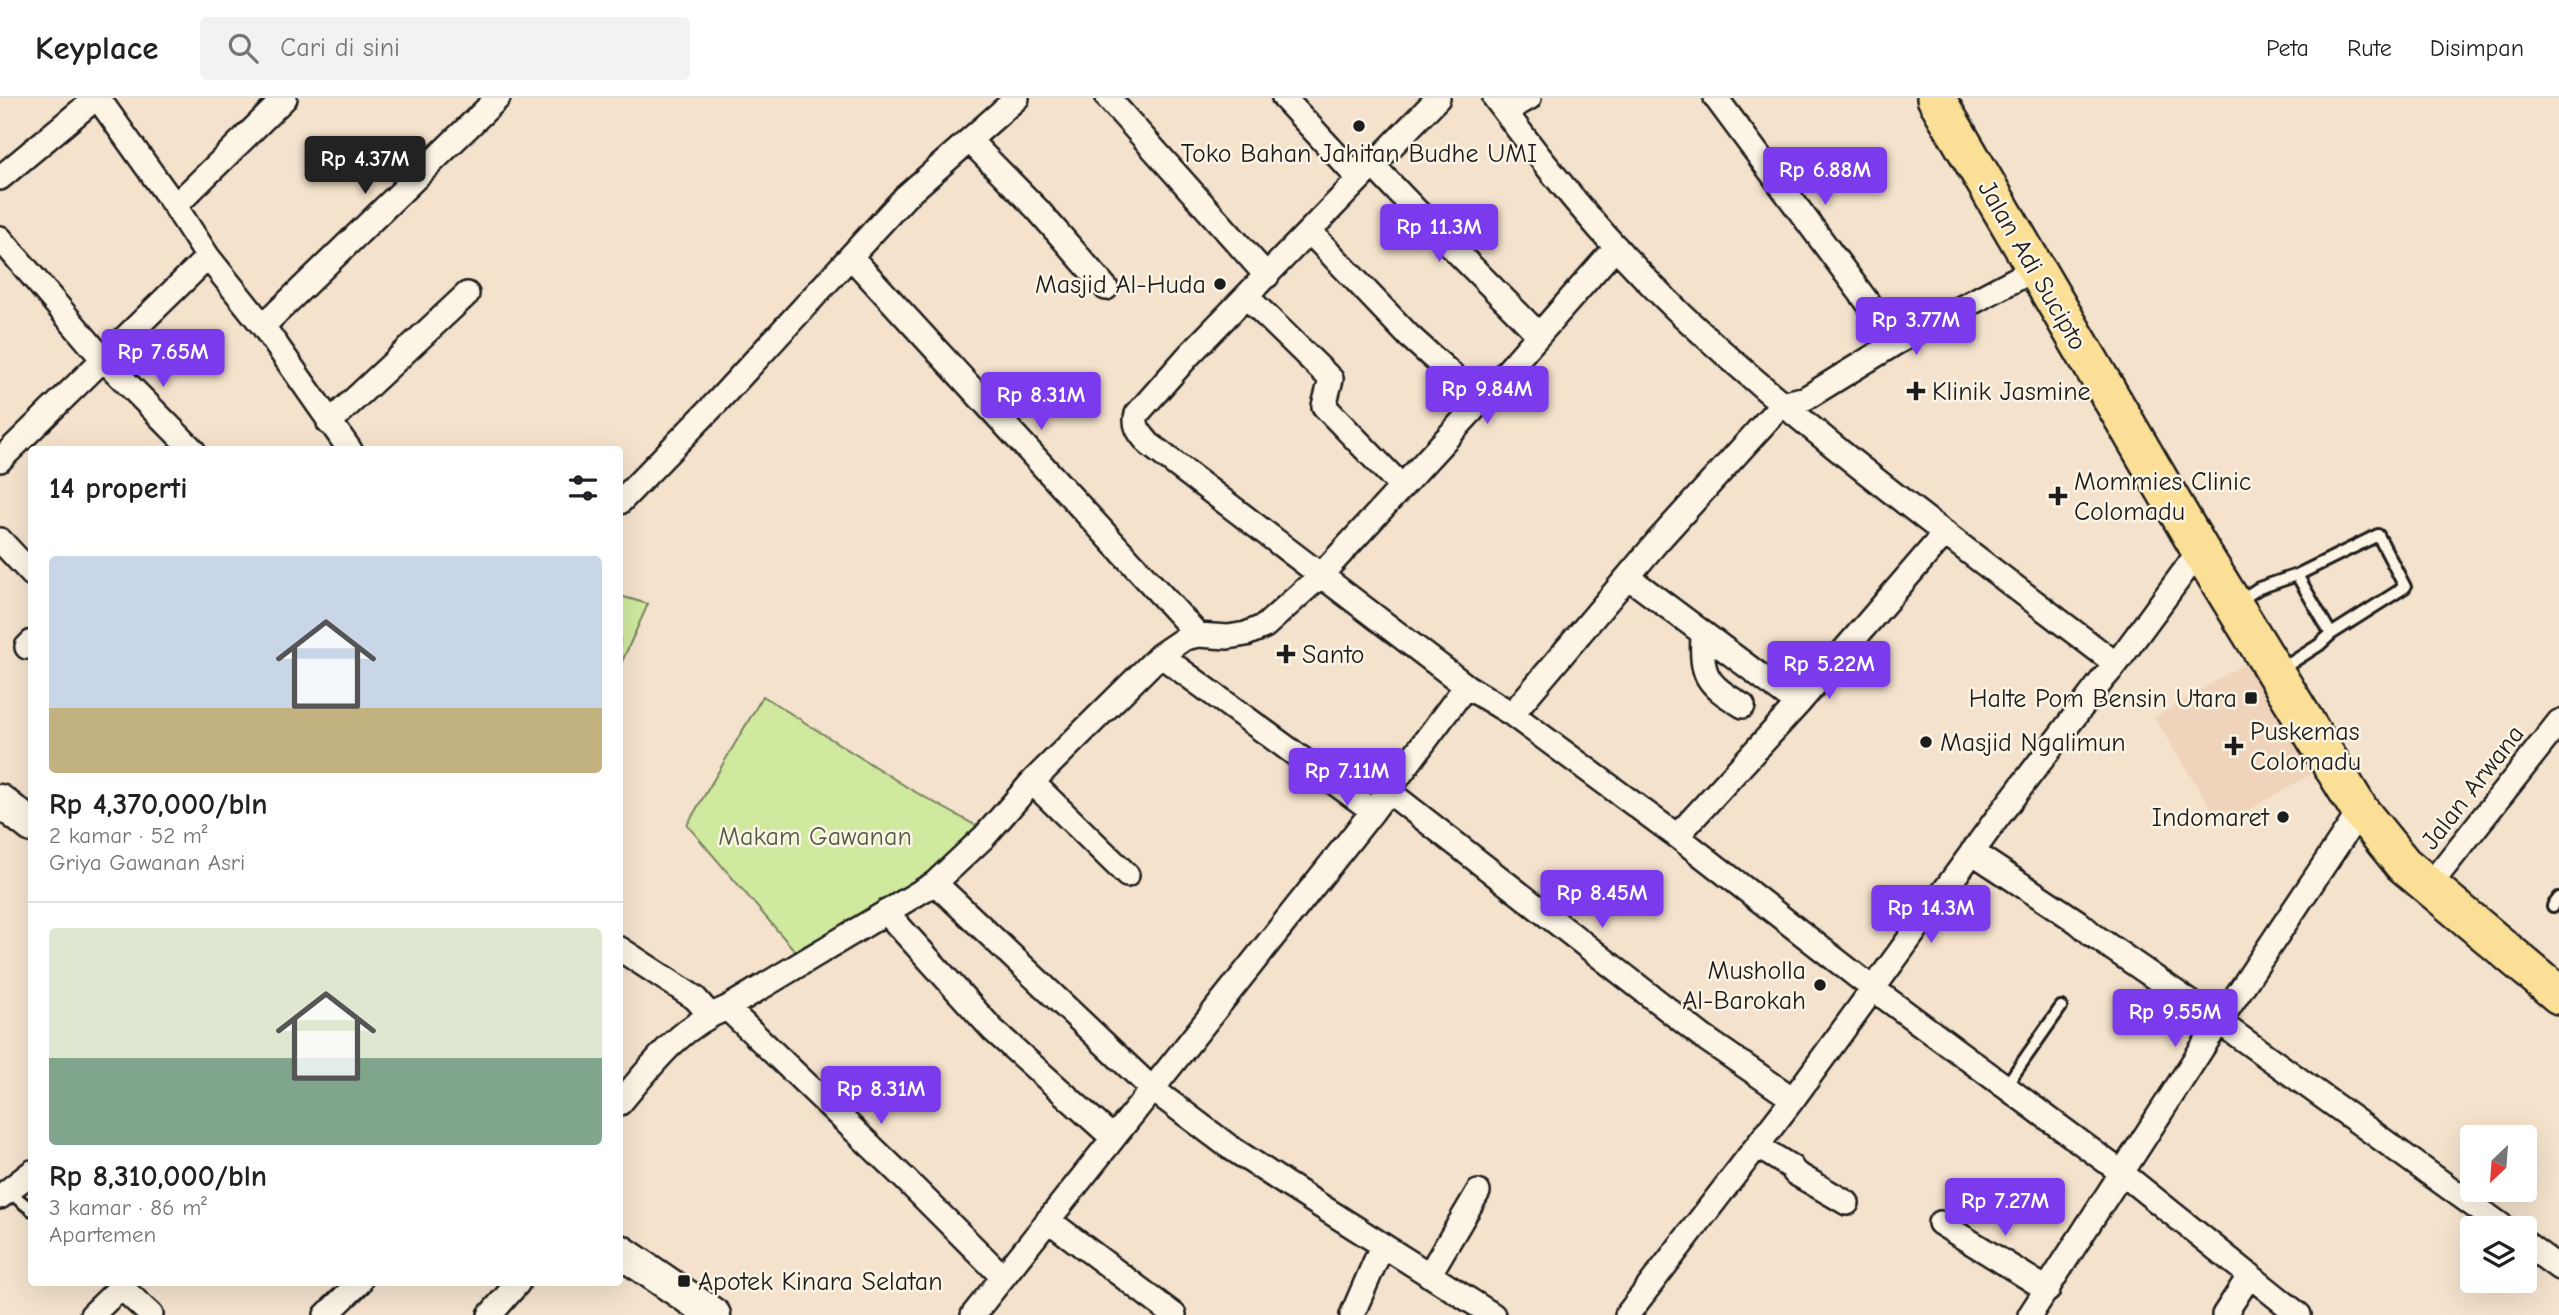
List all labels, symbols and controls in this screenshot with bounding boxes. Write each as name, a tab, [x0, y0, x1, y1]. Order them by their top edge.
search box	[200, 17, 690, 80]
text: Keyplace	[35, 29, 158, 67]
icon: search	[224, 29, 262, 67]
text: Cari di sini	[280, 33, 400, 63]
text: Peta	[2266, 34, 2309, 62]
text: Rute	[2347, 34, 2392, 62]
text: Disimpan	[2430, 34, 2524, 62]
marker: Toko Bahan Jahitan Budhe UMI	[1351, 118, 1367, 134]
pin: Rp 4.37M	[293, 136, 437, 196]
place label: Toko Bahan Jahitan Budhe UMI	[1181, 139, 1537, 169]
text: Rp 4.37M	[321, 145, 409, 172]
pin: Rp 6.88M	[1753, 148, 1897, 207]
text: Rp 6.88M	[1779, 156, 1871, 183]
street label: Jalan Adi Sucipto	[1971, 175, 2093, 356]
pin: Rp 11.3M	[1367, 204, 1511, 264]
text: Rp 11.3M	[1396, 213, 1482, 240]
place label: Masjid Al-Huda	[1035, 270, 1206, 300]
marker: Masjid Al-Huda	[1212, 276, 1228, 292]
pin: Rp 3.77M	[1844, 298, 1988, 357]
text: Rp 3.77M	[1872, 306, 1960, 333]
pin: Rp 7.65M	[91, 330, 235, 389]
text: Rp 7.65M	[118, 338, 208, 365]
pin: Rp 9.84M	[1415, 366, 1559, 426]
pin: Rp 8.31M	[969, 372, 1113, 432]
text: Rp 9.84M	[1442, 375, 1532, 402]
place label: Klinik Jasmine	[1932, 377, 2091, 407]
text: Rp 8.31M	[997, 381, 1085, 408]
marker: Klinik Jasmine	[1906, 381, 1926, 401]
place label: Mommies Clinic Colomadu	[2074, 467, 2251, 527]
icon: filters	[564, 469, 602, 507]
text: 14 properti	[49, 471, 188, 506]
marker: Mommies Clinic Colomadu	[2048, 486, 2068, 506]
icon: home	[263, 601, 389, 727]
place label: Santo	[1302, 640, 1365, 670]
pin: Rp 5.22M	[1757, 642, 1901, 701]
marker: Santo	[1276, 644, 1296, 664]
text: Rp 5.22M	[1783, 650, 1875, 677]
place label: Halte Pom Bensin Utara	[1969, 684, 2237, 714]
marker: Halte Pom Bensin Utara	[2243, 690, 2259, 706]
place label: Puskemas Colomadu	[2250, 717, 2361, 777]
street label: Jalan Arwana	[2415, 720, 2531, 856]
place label: Masjid Ngalimun	[1940, 728, 2126, 758]
marker: Masjid Ngalimun	[1918, 734, 1934, 750]
marker: Puskemas Colomadu	[2224, 736, 2244, 756]
pin: Rp 7.11M	[1275, 748, 1419, 808]
text: Rp 7.11M	[1305, 757, 1389, 784]
text: Rp 4,370,000/bln	[49, 787, 268, 822]
place label: Indomaret	[2152, 803, 2271, 833]
marker: Indomaret	[2275, 809, 2291, 825]
text: 2 kamar · 52 m²	[49, 822, 208, 849]
park label: Makam Gawanan	[718, 822, 912, 852]
text: Griya Gawanan Asri	[49, 849, 245, 876]
pin: Rp 8.45M	[1530, 870, 1674, 930]
text: Rp 8.45M	[1556, 879, 1648, 906]
pin: Rp 14.3M	[1859, 886, 2003, 945]
text: Rp 14.3M	[1887, 894, 1975, 921]
place label: Musholla Al-Barokah	[1682, 956, 1806, 1016]
icon: home	[263, 973, 389, 1099]
marker: Musholla Al-Barokah	[1812, 977, 1828, 993]
pin: Rp 9.55M	[2103, 990, 2247, 1049]
text: Rp 9.55M	[2129, 998, 2221, 1025]
pin: Rp 8.31M	[809, 1066, 953, 1126]
text: Rp 8.31M	[837, 1075, 925, 1102]
north arrow	[2460, 1125, 2538, 1202]
map controls	[2460, 1125, 2537, 1293]
text: Rp 8,310,000/bln	[49, 1159, 267, 1194]
pin: Rp 7.27M	[1933, 1178, 2077, 1238]
text: Rp 7.27M	[1961, 1187, 2049, 1214]
text: 3 kamar · 86 m²	[49, 1194, 207, 1221]
button: layers	[2460, 1216, 2537, 1293]
text: Apartemen	[49, 1221, 156, 1248]
place label: Apotek Kinara Selatan	[698, 1267, 943, 1297]
marker: Apotek Kinara Selatan	[676, 1273, 692, 1289]

